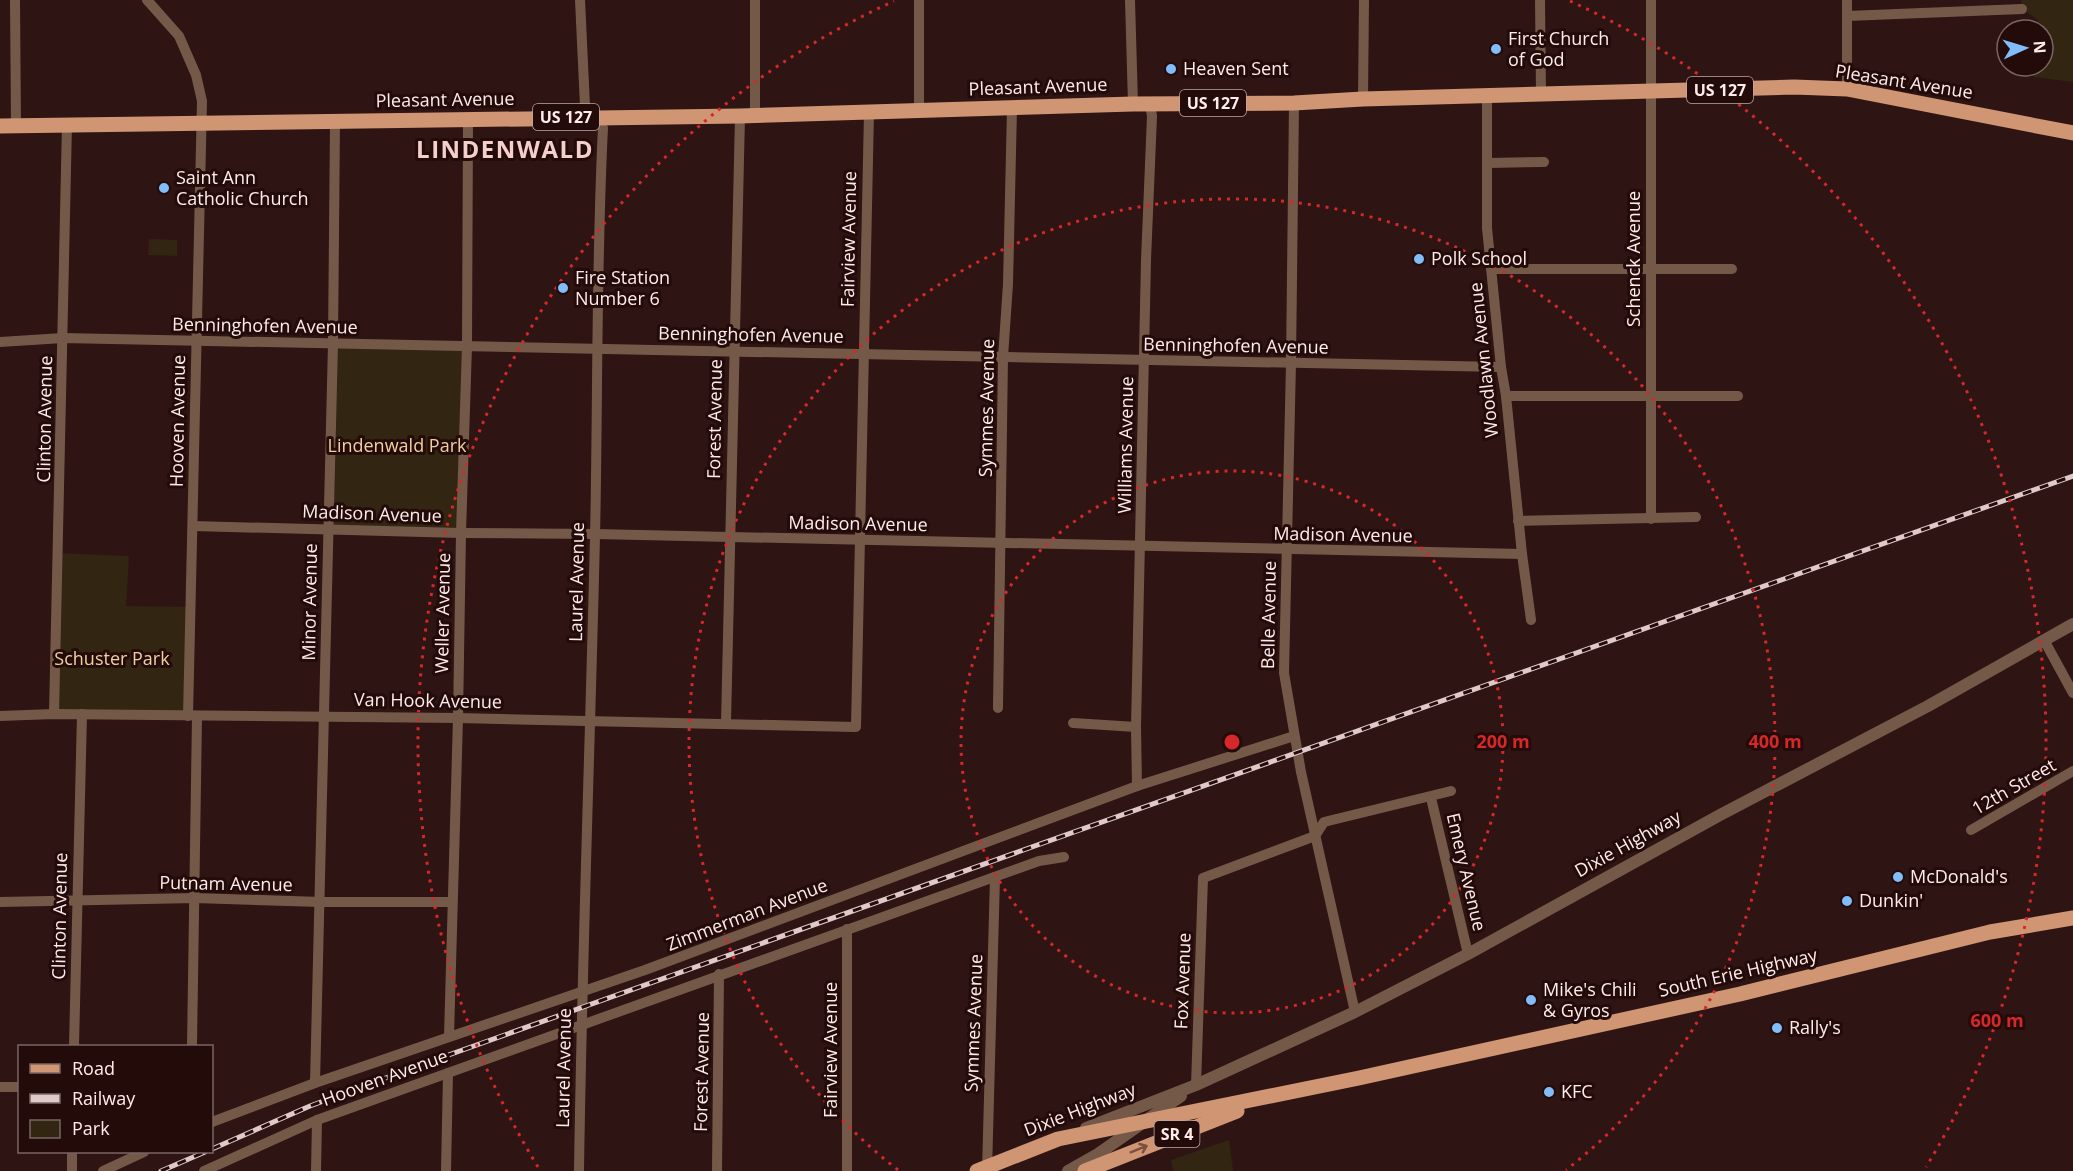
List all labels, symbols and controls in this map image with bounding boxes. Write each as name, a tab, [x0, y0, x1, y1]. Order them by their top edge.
north arrow	[1995, 18, 2055, 78]
place label: First Church of God	[1508, 26, 1609, 71]
text: N	[2029, 40, 2051, 54]
marker: First Church of God	[1489, 42, 1503, 56]
place label: Heaven Sent	[1183, 56, 1289, 80]
street label: Pleasant Avenue	[1834, 58, 1975, 104]
marker: Heaven Sent	[1164, 62, 1178, 76]
street label: Pleasant Avenue	[968, 72, 1108, 100]
road number: US 127	[1687, 77, 1753, 103]
street label: Pleasant Avenue	[375, 86, 515, 112]
road number: US 127	[1180, 90, 1246, 116]
road number: US 127	[533, 104, 599, 130]
district label: LINDENWALD	[416, 132, 594, 165]
place label: Saint Ann Catholic Church	[176, 165, 308, 210]
street label: Fairview Avenue	[835, 171, 861, 307]
marker: Saint Ann Catholic Church	[157, 181, 171, 195]
street label: Schenck Avenue	[1621, 191, 1645, 327]
place label: Polk School	[1431, 246, 1527, 270]
marker: Polk School	[1412, 252, 1426, 266]
place label: Fire Station Number 6	[575, 265, 670, 310]
marker: Fire Station Number 6	[556, 281, 570, 295]
street label: Woodlawn Avenue	[1463, 281, 1503, 439]
street label: Benninghofen Avenue	[172, 311, 358, 339]
street label: Benninghofen Avenue	[658, 320, 844, 348]
street label: Benninghofen Avenue	[1143, 331, 1329, 359]
street label: Symmes Avenue	[973, 339, 999, 477]
street label: Clinton Avenue	[31, 355, 57, 483]
street label: Hooven Avenue	[164, 355, 190, 487]
street label: Forest Avenue	[701, 359, 727, 479]
street label: Williams Avenue	[1112, 376, 1138, 514]
park label: Lindenwald Park	[328, 433, 467, 457]
street label: Madison Avenue	[302, 499, 442, 527]
street label: Madison Avenue	[788, 510, 928, 536]
street label: Madison Avenue	[1273, 521, 1413, 547]
street label: Laurel Avenue	[563, 522, 589, 642]
street label: Minor Avenue	[296, 543, 322, 661]
street label: Weller Avenue	[429, 552, 455, 673]
street label: Belle Avenue	[1255, 561, 1281, 669]
park label: Schuster Park	[54, 646, 170, 670]
street label: Van Hook Avenue	[354, 687, 502, 713]
text: 200 m	[1476, 729, 1530, 753]
text: 400 m	[1748, 729, 1802, 753]
centre of rings	[1222, 732, 1242, 752]
street label: 12th Street	[1967, 752, 2060, 820]
street label: Dixie Highway	[1570, 804, 1686, 882]
street label: Emery Avenue	[1442, 810, 1492, 933]
street label: Clinton Avenue	[46, 852, 72, 980]
place label: McDonald's	[1910, 864, 2008, 888]
street label: Putnam Avenue	[159, 870, 293, 896]
marker: McDonald's	[1891, 870, 1905, 884]
street label: Zimmerman Avenue	[663, 872, 831, 956]
place label: Dunkin'	[1859, 888, 1923, 912]
marker: Dunkin'	[1840, 894, 1854, 908]
street label: Fox Avenue	[1168, 932, 1196, 1030]
street label: South Erie Highway	[1656, 942, 1820, 1002]
street label: Symmes Avenue	[959, 953, 987, 1092]
place label: Mike's Chili & Gyros	[1543, 977, 1637, 1022]
street label: Fairview Avenue	[818, 982, 842, 1118]
marker: Mike's Chili & Gyros	[1524, 993, 1538, 1007]
street label: Laurel Avenue	[550, 1008, 576, 1128]
text: 600 m	[1970, 1008, 2024, 1032]
street label: Forest Avenue	[688, 1012, 714, 1132]
place label: Rally's	[1789, 1015, 1841, 1039]
marker: Rally's	[1770, 1021, 1784, 1035]
street label: Hooven Avenue	[318, 1043, 451, 1111]
legend	[18, 1045, 213, 1153]
text: Road	[72, 1056, 115, 1080]
street label: Dixie Highway	[1020, 1076, 1140, 1141]
place label: KFC	[1561, 1079, 1593, 1103]
marker: KFC	[1542, 1085, 1556, 1099]
text: Railway	[72, 1086, 136, 1110]
text: Park	[72, 1116, 110, 1140]
road number: SR 4	[1154, 1121, 1200, 1147]
one-way arrow	[1129, 1143, 1148, 1154]

